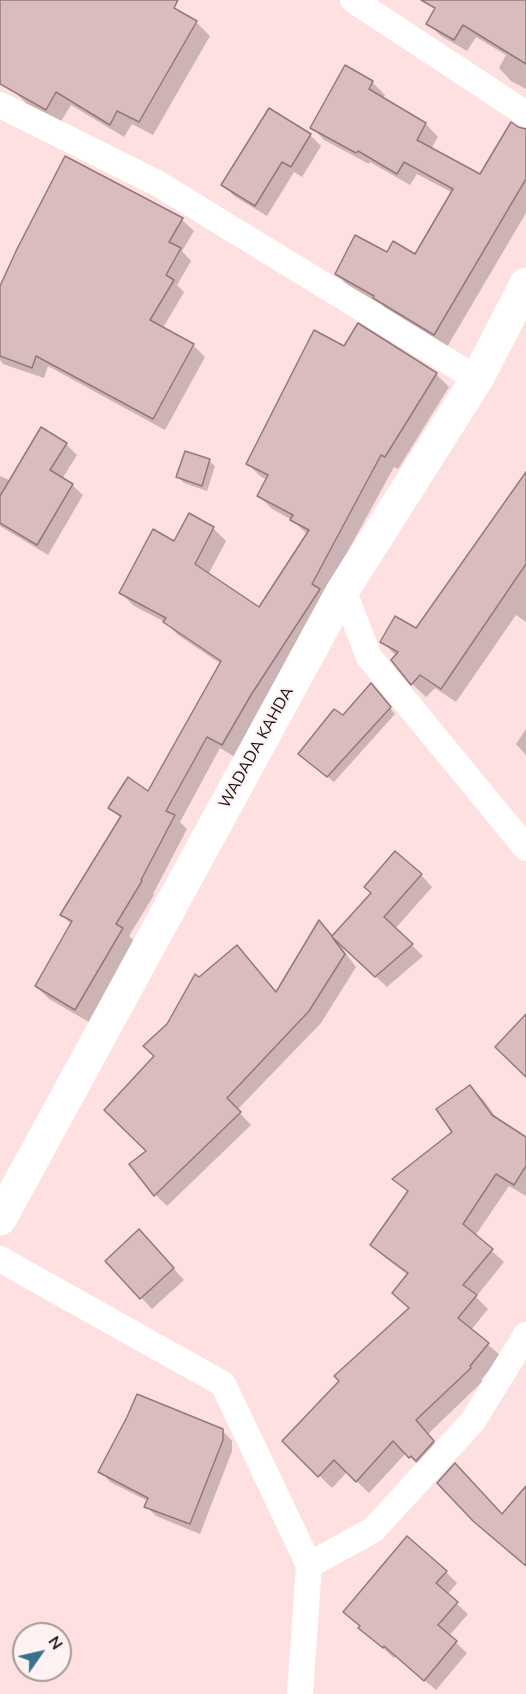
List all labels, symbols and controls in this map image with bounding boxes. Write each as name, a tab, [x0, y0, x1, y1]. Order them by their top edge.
street label: WADADA KAHDA	[216, 684, 298, 812]
north arrow	[12, 1622, 72, 1682]
text: N	[43, 1632, 68, 1654]

